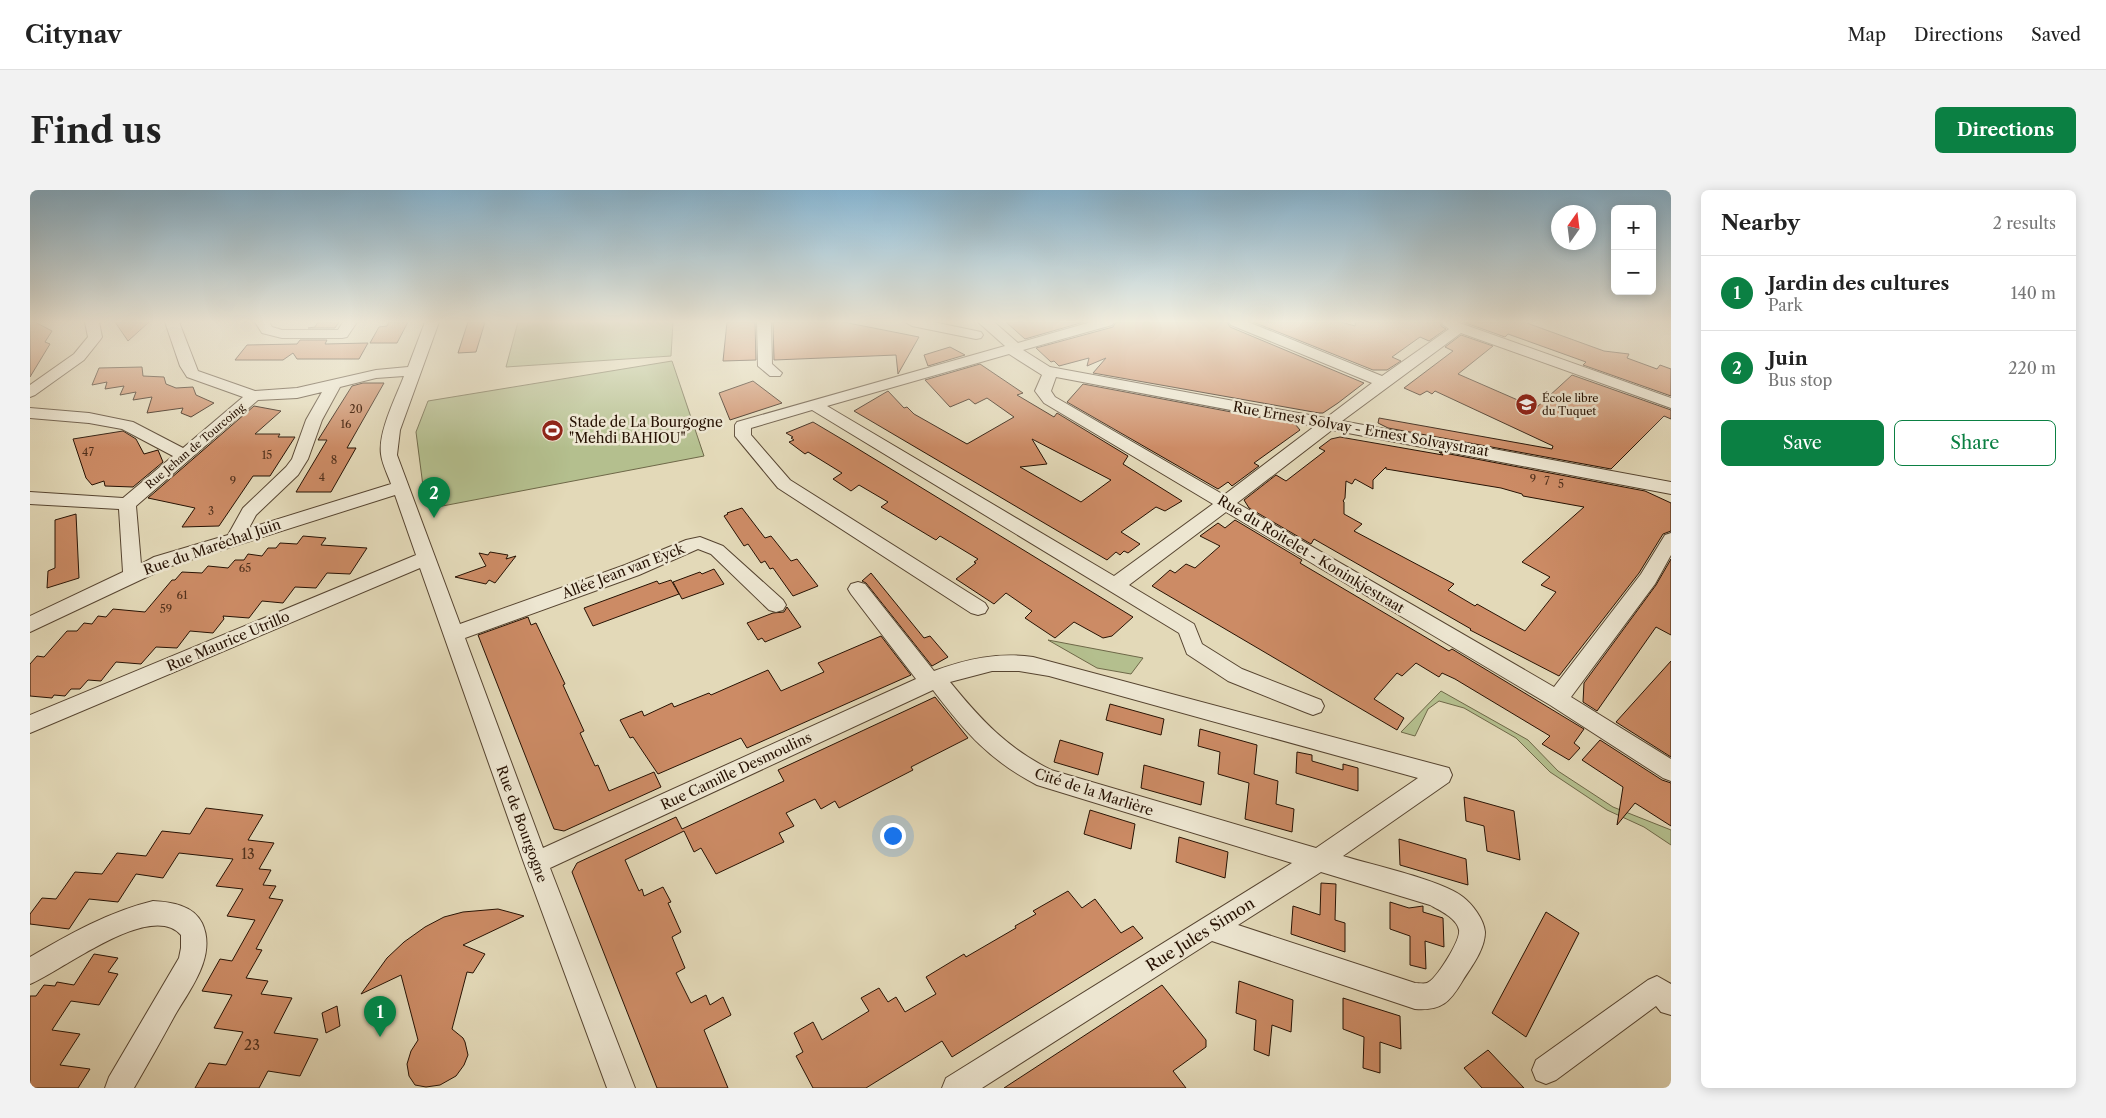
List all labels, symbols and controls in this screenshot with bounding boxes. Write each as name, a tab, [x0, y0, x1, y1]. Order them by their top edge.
text: Citynav	[25, 20, 122, 49]
text: Map	[1847, 24, 1886, 46]
text: Directions	[1914, 24, 2003, 46]
text: Saved	[2031, 24, 2081, 46]
button: Directions	[1935, 107, 2076, 153]
text: Find us	[30, 109, 162, 152]
north arrow	[1551, 205, 1596, 250]
map controls	[1611, 205, 1656, 295]
button: +	[1611, 205, 1656, 250]
text: Nearby	[1721, 210, 1800, 235]
text: 2 results	[1993, 213, 2056, 233]
button: −	[1611, 250, 1656, 295]
text: Jardin des cultures	[1768, 272, 1949, 295]
text: 1	[1733, 283, 1741, 303]
text: 140 m	[2011, 283, 2056, 303]
text: Park	[1768, 295, 1803, 315]
text: Juin	[1768, 347, 1808, 370]
text: 2	[1732, 358, 1742, 378]
text: 220 m	[2008, 358, 2056, 378]
text: Bus stop	[1768, 370, 1832, 390]
place label: École libre du Tuquet	[1542, 391, 1598, 418]
school or university icon: École libre du Tuquet	[1514, 392, 1538, 416]
street label: Rue Ernest Solvay - Ernest Solvaystraat	[1232, 398, 1491, 460]
street label: Rue Jehan de Tourcoing	[142, 400, 248, 492]
house number: 20	[349, 402, 363, 416]
place label: Stade de La Bourgogne "Mehdi BAHIOU"	[569, 413, 723, 447]
house number: 16	[340, 417, 352, 431]
sports icon: Stade de La Bourgogne "Mehdi BAHIOU"	[541, 418, 565, 442]
button: Save	[1721, 420, 1884, 466]
button: Share	[1894, 420, 2056, 466]
house number: 47	[82, 445, 94, 459]
house number: 15	[262, 448, 272, 462]
house number: 8	[331, 453, 337, 467]
house number: 4	[319, 470, 325, 484]
house number: 9	[1530, 472, 1536, 486]
house number: 9	[230, 474, 236, 488]
house number: 7	[1544, 474, 1550, 488]
pin: 2	[418, 477, 450, 518]
house number: 5	[1558, 477, 1564, 491]
street label: Rue du Roitelet - Koninkjestraat	[1214, 491, 1408, 617]
house number: 3	[208, 504, 214, 518]
street label: Rue du Maréchal Juin	[141, 515, 283, 579]
street label: Allée Jean van Eyck	[558, 539, 688, 603]
house number: 65	[239, 561, 251, 575]
house number: 61	[176, 588, 188, 602]
house number: 59	[160, 602, 172, 616]
street label: Rue Maurice Utrillo	[164, 607, 292, 675]
street label: Rue Camille Desmoulins	[658, 728, 814, 814]
street label: Rue de Bourgogne	[492, 763, 552, 885]
street label: Cité de la Marlière	[1032, 764, 1156, 820]
your location	[880, 823, 906, 849]
house number: 13	[241, 845, 255, 863]
street label: Rue Jules Simon	[1142, 893, 1258, 975]
pin: 1	[364, 996, 396, 1037]
house number: 23	[244, 1036, 260, 1054]

